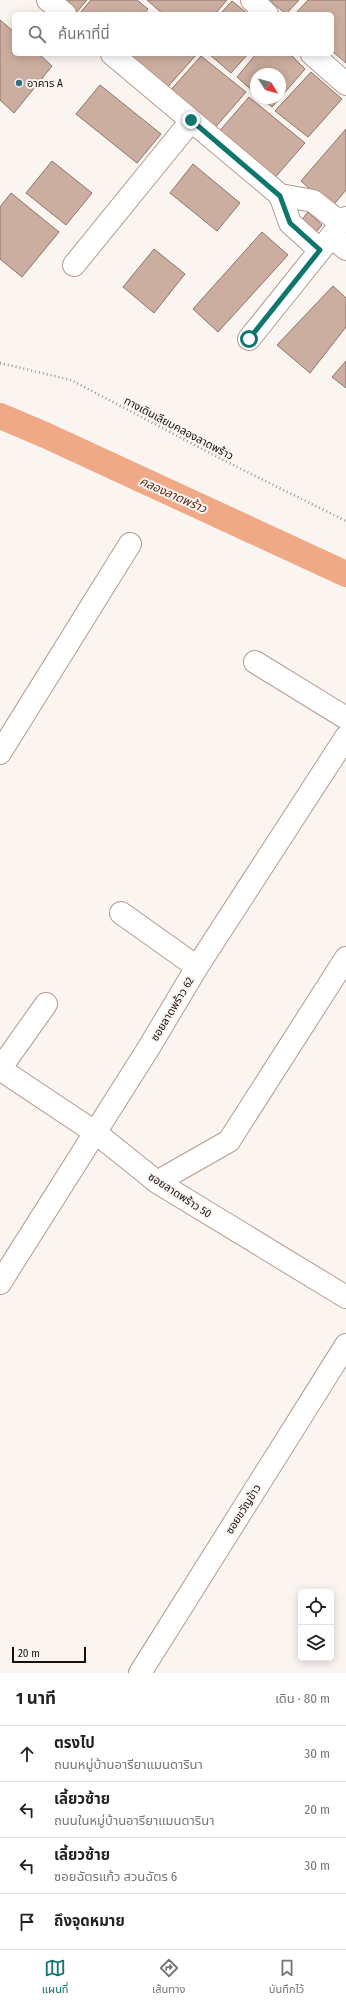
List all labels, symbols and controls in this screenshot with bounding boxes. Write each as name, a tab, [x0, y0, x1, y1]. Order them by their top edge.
search box	[12, 12, 334, 56]
icon: search	[26, 23, 48, 45]
text: ค้นหาที่นี่	[58, 25, 110, 43]
north arrow	[250, 68, 286, 104]
place label: อาคาร A	[27, 77, 63, 90]
marker: อาคาร A	[14, 78, 24, 88]
route end	[182, 111, 200, 129]
route start	[240, 330, 258, 348]
street label: ทางเดินเลียบคลองลาดพร้าว	[122, 394, 236, 463]
water label: คลองลาดพร้าว	[137, 474, 210, 516]
street label: ซอยลาดพร้าว 62	[148, 975, 197, 1044]
street label: ซอยลาดพร้าว 50	[146, 1170, 214, 1221]
street label: ซอยขวัญข้าว	[223, 1482, 264, 1537]
map controls	[298, 1589, 334, 1661]
button: locate	[298, 1589, 334, 1625]
button: layers	[298, 1625, 334, 1661]
scale bar	[12, 1645, 86, 1664]
text: 20 m	[18, 1647, 40, 1660]
text: 1 นาที	[16, 1688, 56, 1709]
text: เดิน · 80 m	[275, 1691, 330, 1706]
text: ตรงไป	[54, 1734, 95, 1752]
icon: ahead	[16, 1743, 38, 1765]
text: 30 m	[304, 1746, 330, 1761]
text: ถนนหมู่บ้านอารียาแมนดารินา	[54, 1757, 203, 1772]
text: เลี้ยวซ้าย	[54, 1790, 110, 1808]
icon: left	[16, 1799, 38, 1821]
text: 20 m	[304, 1802, 330, 1817]
text: ถนนในหมู่บ้านอารียาแมนดารินา	[54, 1813, 214, 1828]
text: เลี้ยวซ้าย	[54, 1846, 110, 1864]
icon: left	[16, 1855, 38, 1877]
text: 30 m	[304, 1858, 330, 1873]
text: ซอยฉัตรแก้ว สวนฉัตร 6	[54, 1869, 177, 1884]
icon: arrive	[16, 1911, 38, 1933]
text: ถึงจุดหมาย	[54, 1912, 125, 1930]
tab: แผนที่	[42, 1957, 69, 1998]
tab: เส้นทาง	[152, 1957, 185, 1998]
tab: บันทึกไว้	[269, 1957, 304, 1998]

